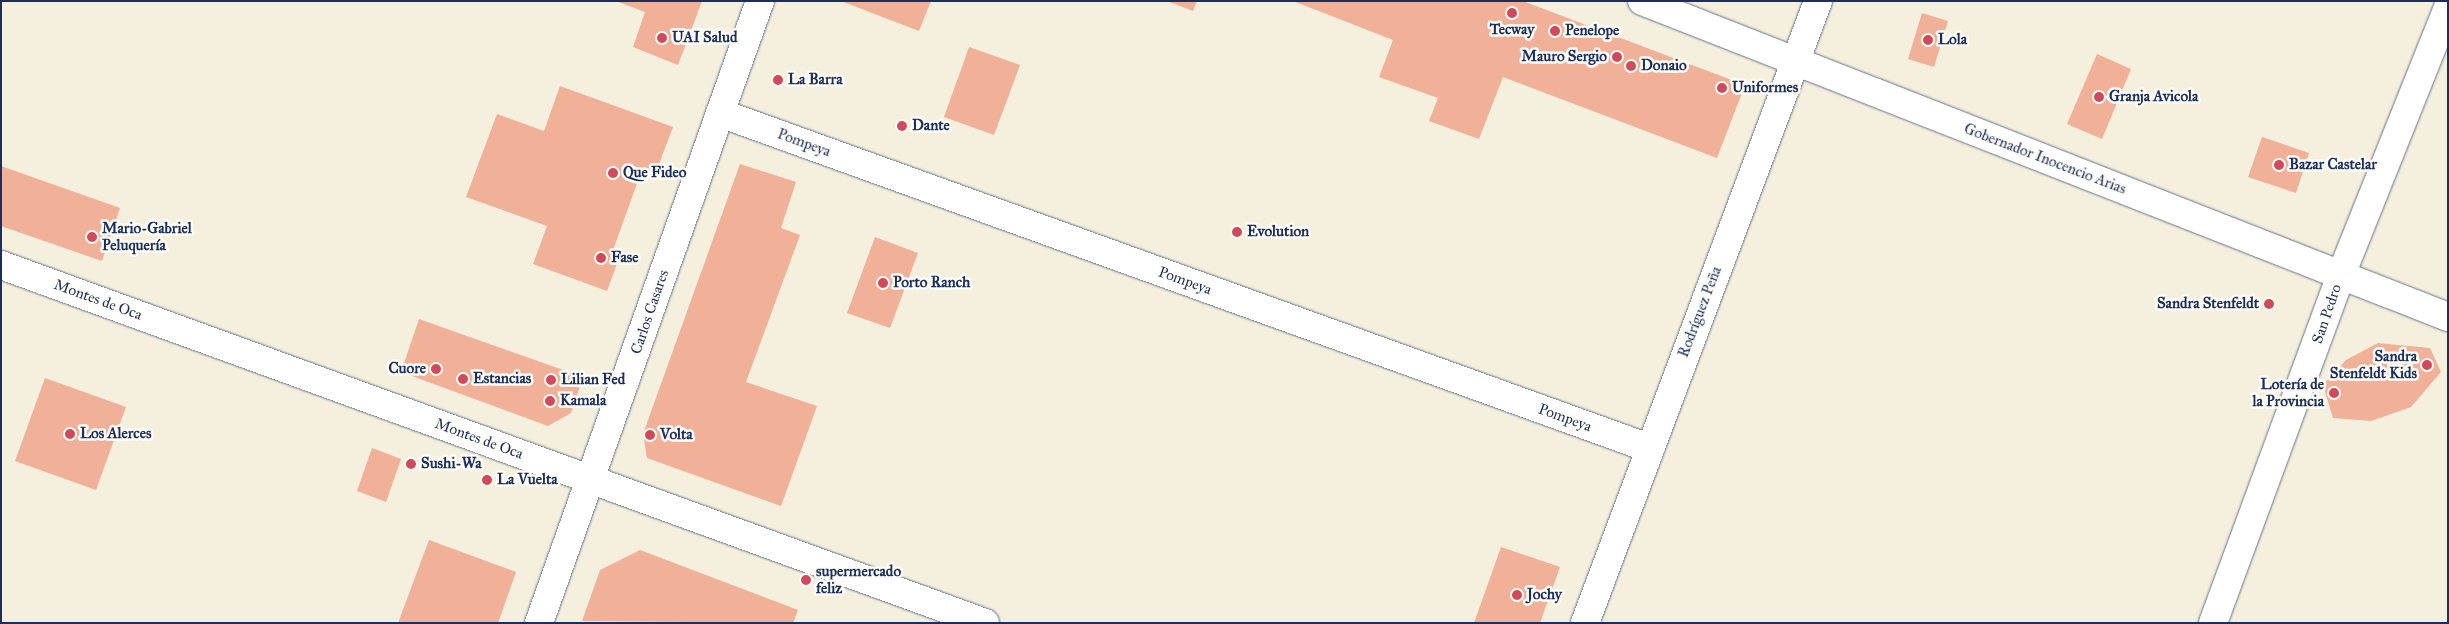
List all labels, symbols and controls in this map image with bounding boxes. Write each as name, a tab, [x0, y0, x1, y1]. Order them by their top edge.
marker: Tecway	[1506, 7, 1518, 19]
place label: Tecway	[1490, 21, 1534, 39]
place label: Penelope	[1565, 22, 1619, 40]
marker: Penelope	[1549, 25, 1561, 37]
place label: UAI Salud	[672, 29, 738, 47]
place label: Lola	[1938, 31, 1967, 49]
marker: UAI Salud	[656, 32, 668, 44]
marker: Lola	[1922, 34, 1934, 46]
place label: Mauro Sergio	[1522, 48, 1607, 66]
marker: Mauro Sergio	[1611, 51, 1623, 63]
place label: Donaio	[1641, 57, 1687, 75]
marker: Donaio	[1625, 60, 1637, 72]
place label: La Barra	[788, 71, 842, 89]
marker: La Barra	[772, 74, 784, 86]
place label: Uniformes	[1732, 79, 1798, 97]
marker: Uniformes	[1716, 82, 1728, 94]
place label: Granja Avicola	[2109, 88, 2198, 106]
marker: Granja Avicola	[2093, 91, 2105, 103]
place label: Dante	[912, 117, 950, 135]
marker: Dante	[896, 120, 908, 132]
street label: Gobernador Inocencio Arias	[1961, 120, 2129, 198]
street label: Pompeya	[775, 125, 833, 161]
place label: Bazar Castelar	[2289, 156, 2377, 174]
marker: Bazar Castelar	[2273, 159, 2285, 171]
place label: Que Fideo	[623, 164, 686, 182]
marker: Que Fideo	[607, 167, 619, 179]
place label: Mario-Gabriel Peluquería	[102, 219, 192, 254]
place label: Evolution	[1247, 223, 1309, 241]
marker: Evolution	[1231, 226, 1243, 238]
marker: Mario-Gabriel Peluquería	[86, 231, 98, 243]
place label: Fase	[611, 249, 639, 267]
marker: Fase	[595, 252, 607, 264]
street label: Pompeya	[1156, 263, 1214, 299]
street label: Rodríguez Peña	[1674, 264, 1726, 360]
street label: Carlos Casares	[627, 267, 673, 357]
place label: Porto Ranch	[893, 274, 970, 292]
street label: Montes de Oca	[52, 276, 144, 324]
marker: Porto Ranch	[877, 277, 889, 289]
street label: San Pedro	[2308, 282, 2346, 346]
place label: Sandra Stenfeldt	[2157, 295, 2259, 313]
marker: Sandra Stenfeldt	[2263, 298, 2275, 310]
place label: Sandra Stenfeldt Kids	[2330, 347, 2417, 382]
marker: Sandra Stenfeldt Kids	[2421, 359, 2433, 371]
place label: Cuore	[388, 360, 426, 378]
marker: Cuore	[430, 363, 442, 375]
place label: Estancias	[473, 370, 531, 388]
place label: Lilian Fed	[561, 371, 625, 389]
marker: Estancias	[457, 373, 469, 385]
marker: Lilian Fed	[545, 374, 557, 386]
place label: Lotería de la Provincia	[2252, 375, 2324, 410]
marker: Lotería de la Provincia	[2328, 387, 2340, 399]
place label: Kamala	[560, 392, 606, 410]
marker: Kamala	[544, 395, 556, 407]
street label: Pompeya	[1536, 400, 1594, 436]
street label: Montes de Oca	[433, 415, 525, 463]
place label: Los Alerces	[80, 425, 151, 443]
place label: Volta	[660, 426, 693, 444]
marker: Los Alerces	[64, 428, 76, 440]
marker: Volta	[644, 429, 656, 441]
place label: Sushi-Wa	[421, 455, 482, 473]
marker: Sushi-Wa	[405, 458, 417, 470]
place label: La Vuelta	[497, 471, 558, 489]
marker: La Vuelta	[481, 474, 493, 486]
place label: supermercado feliz	[816, 562, 901, 597]
marker: supermercado feliz	[800, 574, 812, 586]
place label: Jochy	[1527, 586, 1562, 604]
marker: Jochy	[1511, 589, 1523, 601]

